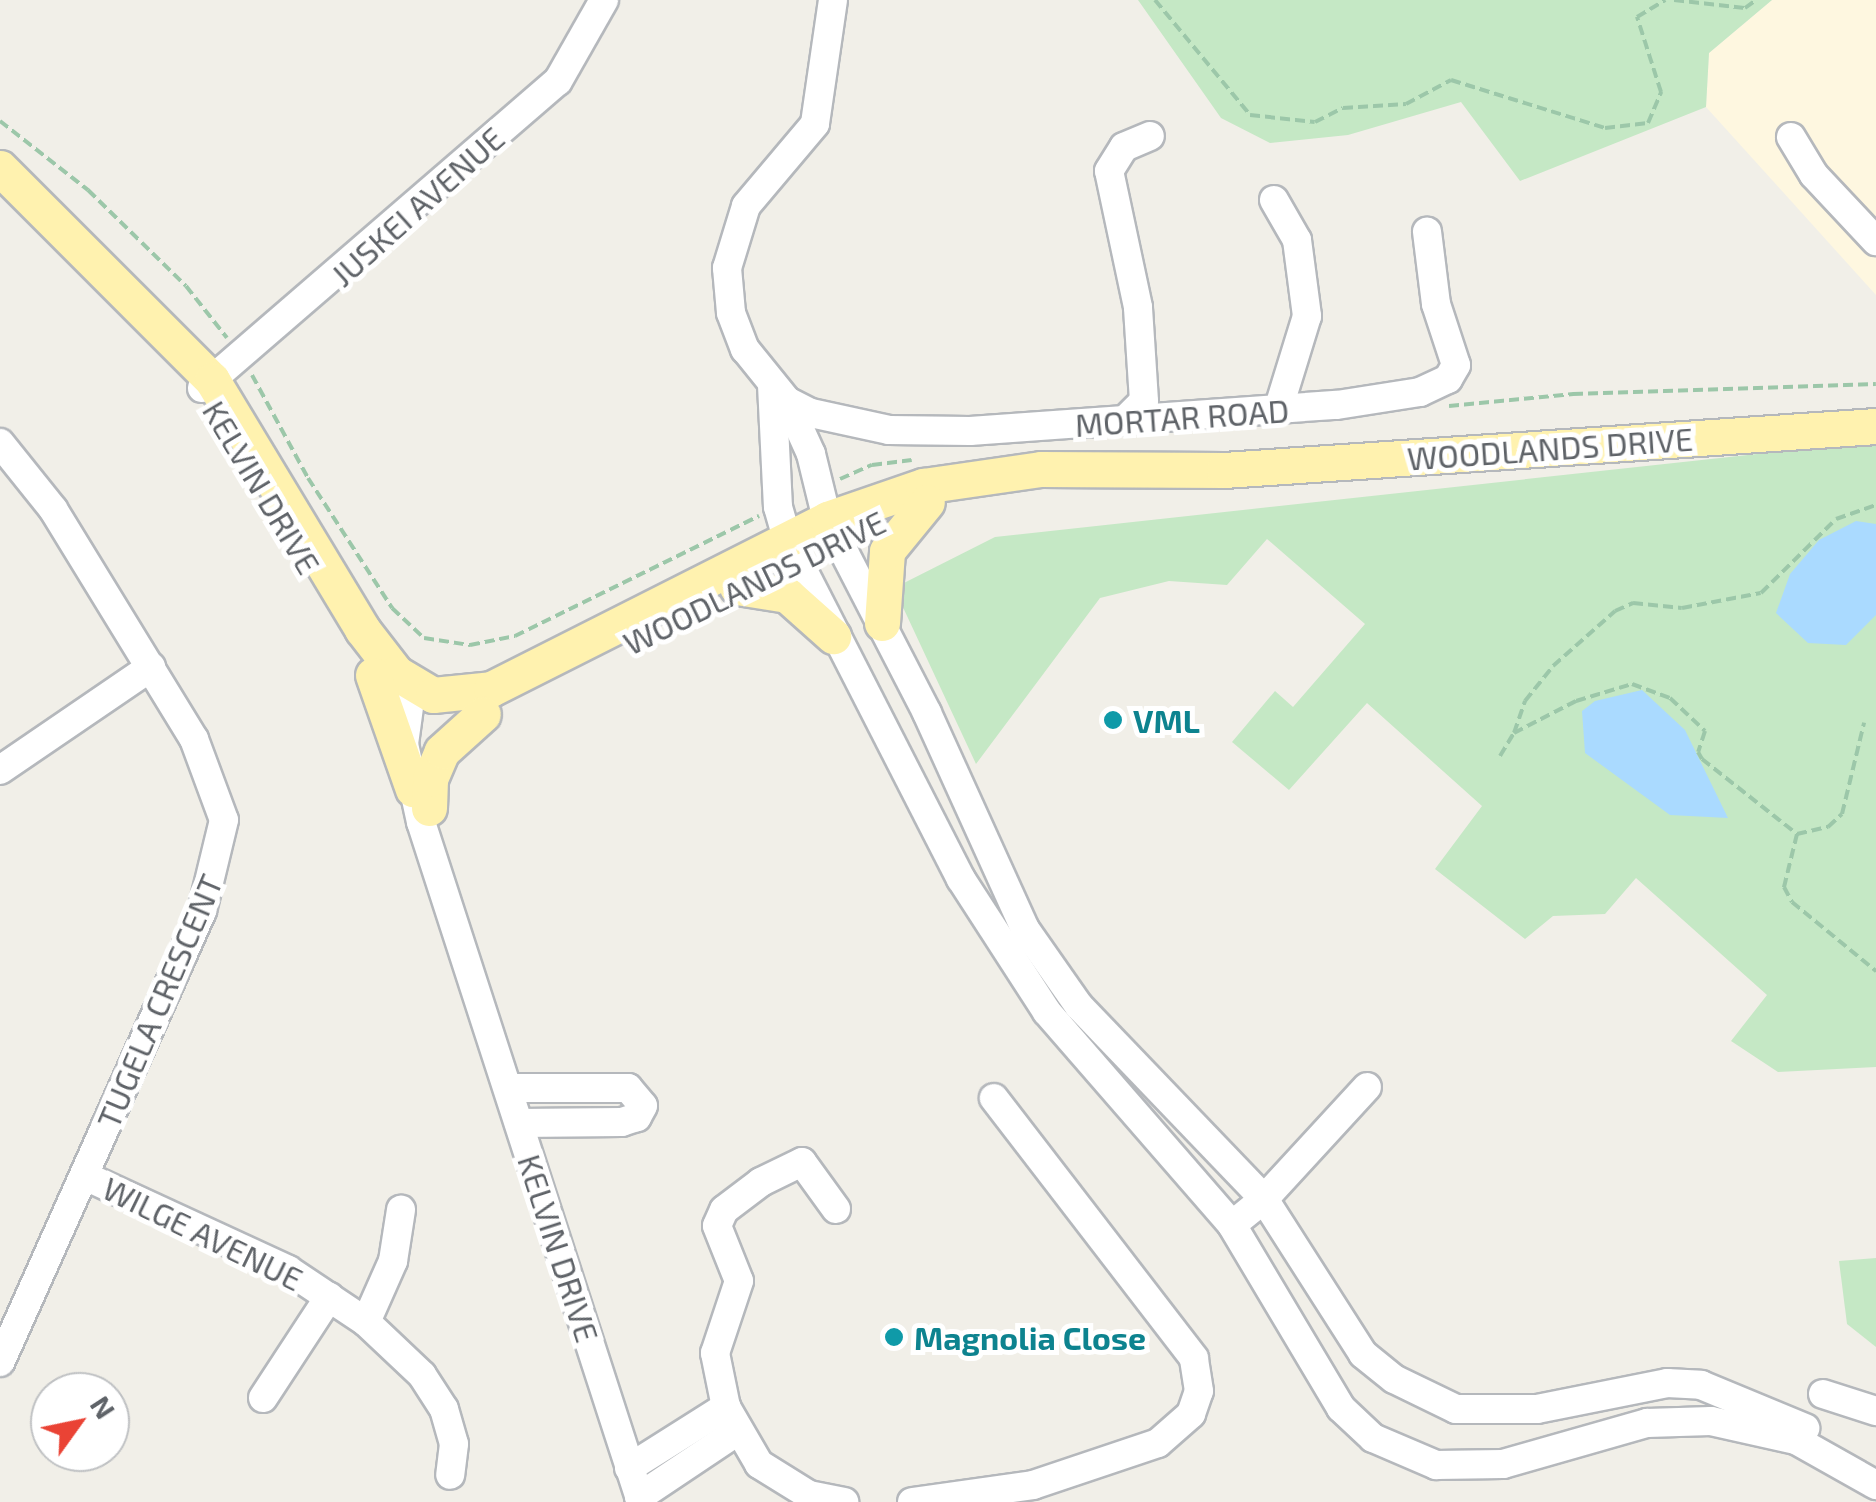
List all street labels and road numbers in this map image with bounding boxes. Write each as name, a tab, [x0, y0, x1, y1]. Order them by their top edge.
street label: JUSKEI AVENUE	[322, 118, 512, 294]
street label: MORTAR ROAD	[1074, 390, 1290, 444]
street label: KELVIN DRIVE	[195, 394, 329, 580]
street label: WOODLANDS DRIVE	[1406, 419, 1694, 477]
street label: WOODLANDS DRIVE	[617, 502, 891, 662]
street label: TUGELA CRESCENT	[88, 868, 230, 1134]
street label: KELVIN DRIVE	[511, 1149, 607, 1347]
street label: WILGE AVENUE	[97, 1168, 309, 1298]

